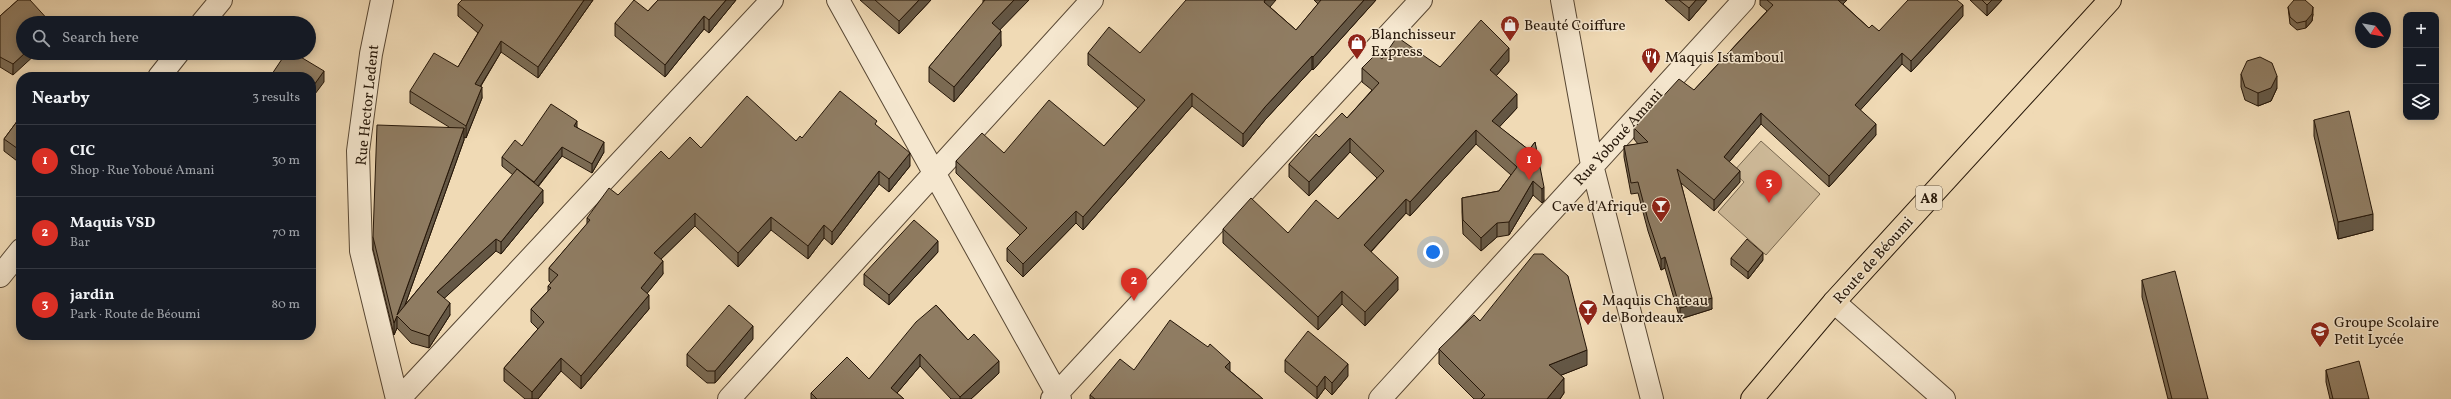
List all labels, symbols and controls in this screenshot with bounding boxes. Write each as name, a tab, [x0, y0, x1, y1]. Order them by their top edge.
north arrow	[2355, 12, 2391, 48]
map controls	[2403, 12, 2439, 120]
button: +	[2403, 12, 2439, 48]
shop icon: Beauté Coiffure	[1499, 14, 1521, 42]
search box	[16, 16, 316, 60]
place label: Beauté Coiffure	[1524, 16, 1626, 37]
place label: Blanchisseur Express	[1371, 25, 1456, 63]
icon: search	[30, 27, 52, 49]
text: Search here	[62, 28, 139, 49]
shop icon: Blanchisseur Express	[1346, 32, 1368, 60]
street label: Rue Hector Ledent	[352, 44, 385, 167]
restaurant icon: Maquis Istamboul	[1640, 46, 1662, 74]
place label: Maquis Istamboul	[1665, 48, 1784, 69]
button: −	[2403, 48, 2439, 84]
button: layers	[2403, 84, 2439, 120]
street label: Rue Yoboué Amani	[1570, 85, 1668, 191]
text: Nearby	[32, 87, 90, 110]
text: 3 results	[252, 89, 300, 107]
text: CIC	[70, 141, 95, 162]
pin: 1	[1516, 147, 1542, 180]
text: 1	[42, 152, 48, 170]
text: 30 m	[272, 152, 300, 170]
text: Shop · Rue Yoboué Amani	[70, 162, 214, 180]
pin: 3	[1756, 170, 1782, 203]
road number: A8	[1916, 186, 1942, 210]
bar icon: Cave d'Afrique	[1650, 195, 1672, 223]
place label: Cave d'Afrique	[1552, 197, 1647, 218]
text: Maquis VSD	[70, 213, 155, 234]
street label: Route de Béoumi	[1829, 213, 1919, 309]
text: 2	[42, 224, 48, 242]
text: 70 m	[272, 224, 300, 242]
text: Bar	[70, 234, 90, 252]
your location	[1423, 242, 1443, 262]
pin: 2	[1121, 268, 1147, 301]
text: jardin	[70, 285, 114, 306]
place label: Maquis Chateau de Bordeaux	[1602, 291, 1708, 329]
text: 3	[42, 296, 48, 314]
text: 80 m	[271, 296, 300, 314]
bar icon: Maquis Chateau de Bordeaux	[1577, 298, 1599, 326]
text: Park · Route de Béoumi	[70, 306, 200, 324]
place label: Groupe Scolaire Petit Lycée	[2334, 313, 2439, 351]
school or university icon: Groupe Scolaire Petit Lycée	[2309, 320, 2331, 348]

